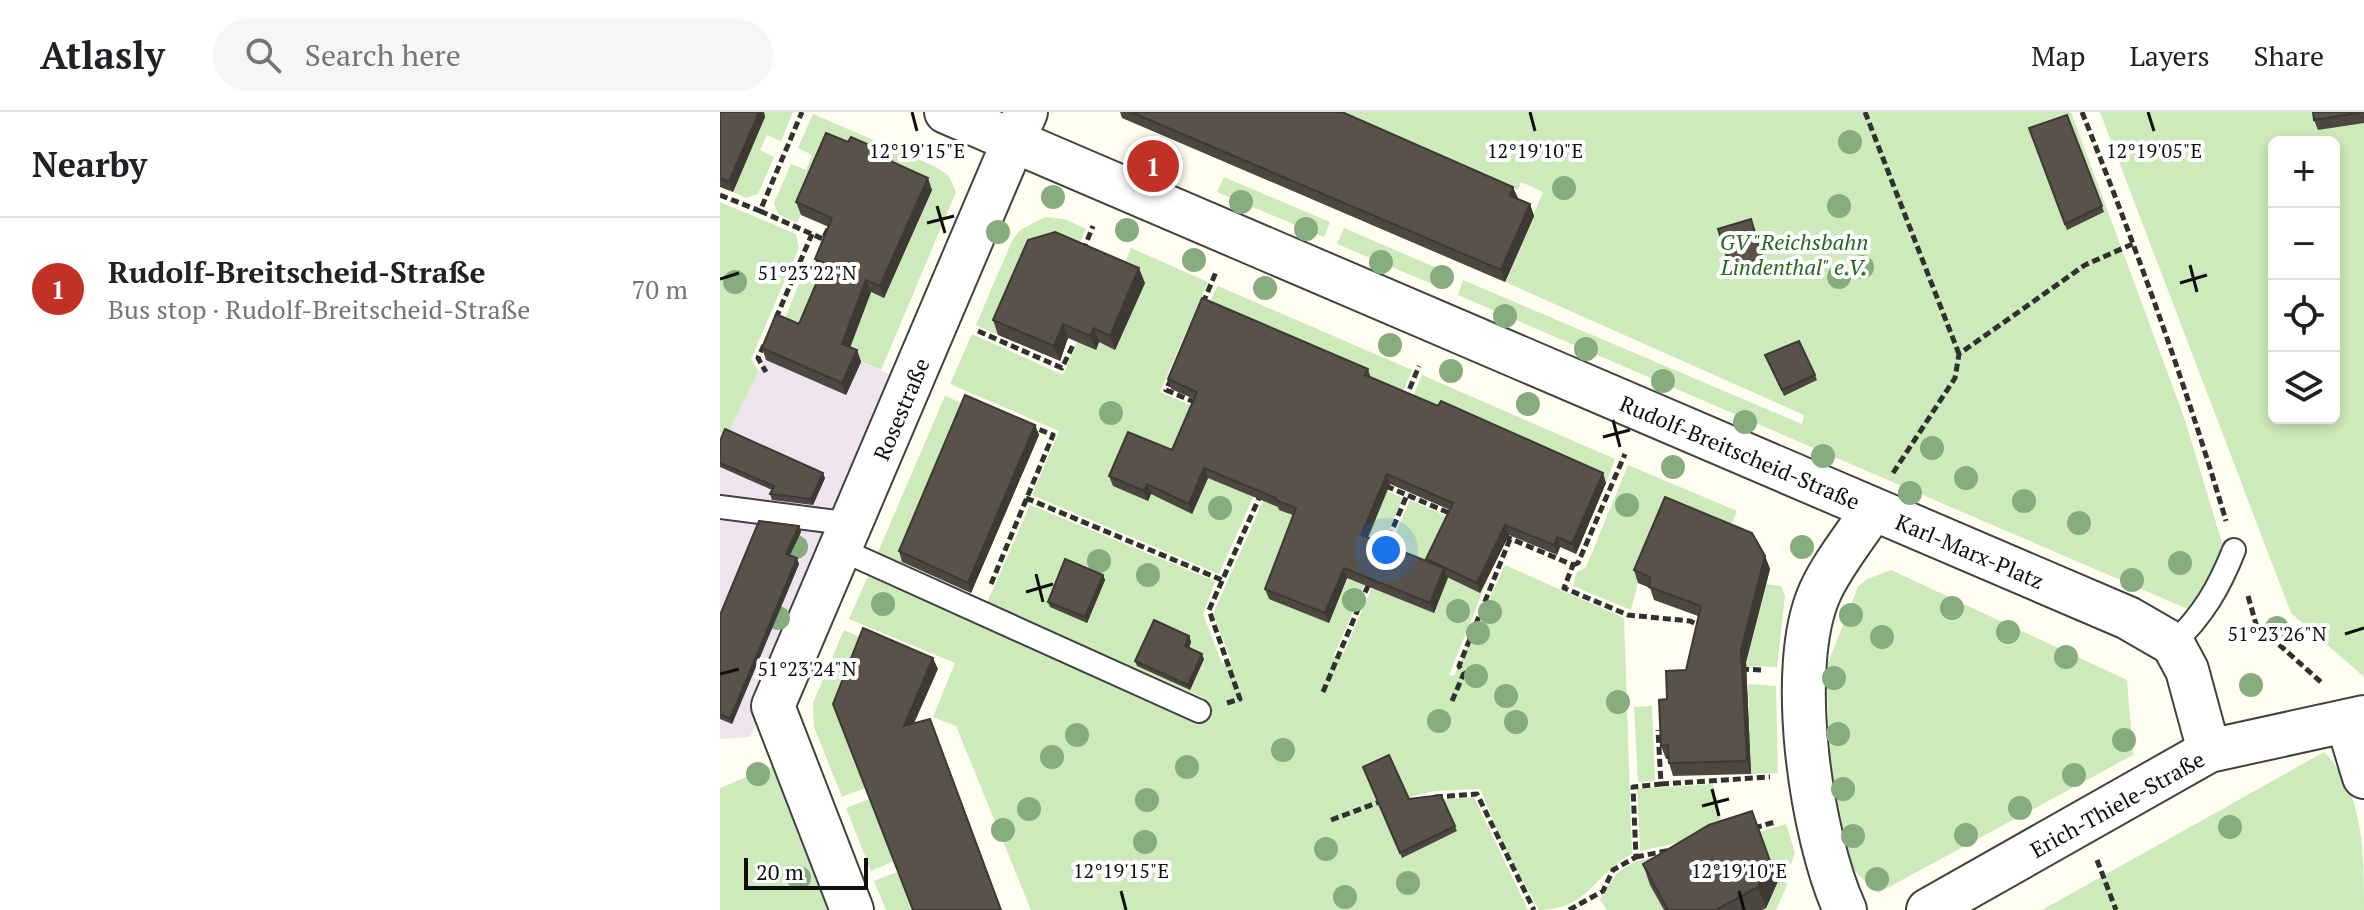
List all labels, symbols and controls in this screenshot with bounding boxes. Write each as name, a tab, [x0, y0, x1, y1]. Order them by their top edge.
search box	[213, 19, 773, 91]
text: Atlasly	[40, 30, 165, 80]
icon: search	[241, 33, 285, 77]
text: Search here	[305, 35, 461, 75]
text: Map	[2031, 37, 2085, 74]
text: Layers	[2129, 37, 2210, 74]
text: Share	[2254, 37, 2324, 74]
pin: 1	[1127, 136, 1179, 196]
map controls	[2268, 136, 2340, 424]
button: +	[2268, 136, 2340, 208]
text: 12°19'15"E	[869, 137, 965, 164]
text: 12°19'10"E	[1487, 137, 1583, 164]
text: 12°19'05"E	[2106, 137, 2202, 164]
text: Nearby	[32, 142, 147, 187]
button: −	[2268, 208, 2340, 280]
park label: GV "Reichsbahn Lindenthal" e.V.	[1720, 227, 1868, 281]
text: Rudolf-Breitscheid-Straße	[108, 252, 486, 292]
text: 51°23'22"N	[757, 259, 857, 286]
text: 1	[51, 272, 65, 306]
text: 70 m	[632, 272, 688, 306]
button: locate	[2268, 280, 2340, 352]
text: Bus stop · Rudolf-Breitscheid-Straße	[108, 292, 530, 326]
button: layers	[2268, 352, 2340, 424]
street label: Rosestraße	[866, 353, 936, 465]
street label: Rudolf-Breitscheid-Straße	[1616, 388, 1864, 516]
street label: Karl-Marx-Platz	[1892, 507, 2048, 595]
your location	[1366, 530, 1406, 570]
text: 51°23'26"N	[2227, 620, 2327, 647]
text: 51°23'24"N	[757, 655, 857, 682]
street label: Erich-Thiele-Straße	[2025, 744, 2209, 864]
scale bar	[744, 854, 868, 890]
text: 20 m	[756, 857, 804, 886]
text: 12°19'15"E	[1073, 857, 1169, 884]
text: 12°19'10"E	[1691, 857, 1787, 884]

